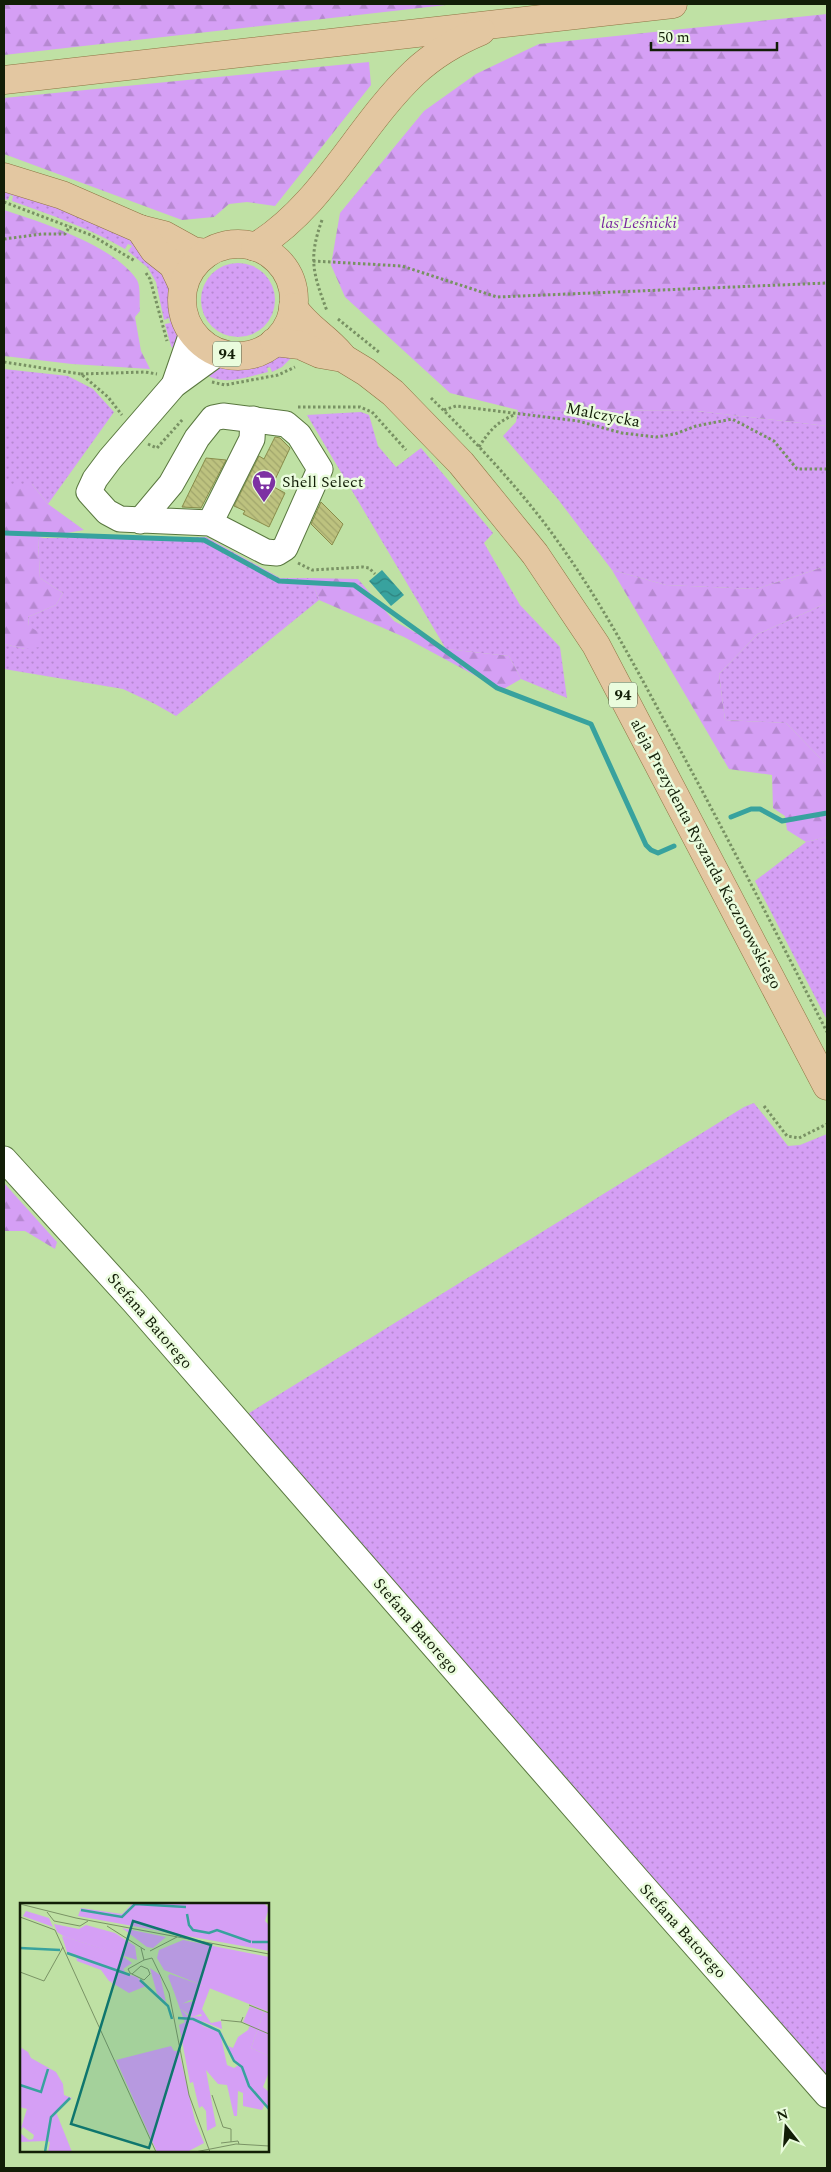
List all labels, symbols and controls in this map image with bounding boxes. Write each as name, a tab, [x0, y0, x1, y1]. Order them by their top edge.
scale bar	[651, 20, 777, 52]
text: 50 m	[658, 26, 690, 49]
park label: las Leśnicki	[601, 211, 677, 235]
road number: 94	[213, 342, 241, 366]
street label: Malczycka	[564, 396, 642, 434]
supermarket icon: Shell Select	[251, 469, 277, 503]
place label: Shell Select	[282, 470, 364, 494]
road number: 94	[609, 682, 637, 708]
street label: aleja Prezydenta Ryszarda Kaczorowskiego	[624, 715, 788, 993]
street label: Stefana Batorego	[101, 1268, 199, 1374]
street label: Stefana Batorego	[367, 1573, 465, 1679]
street label: Stefana Batorego	[634, 1878, 732, 1984]
inset map	[20, 1903, 269, 2152]
north arrow	[761, 2102, 811, 2152]
text: N	[774, 2103, 791, 2127]

